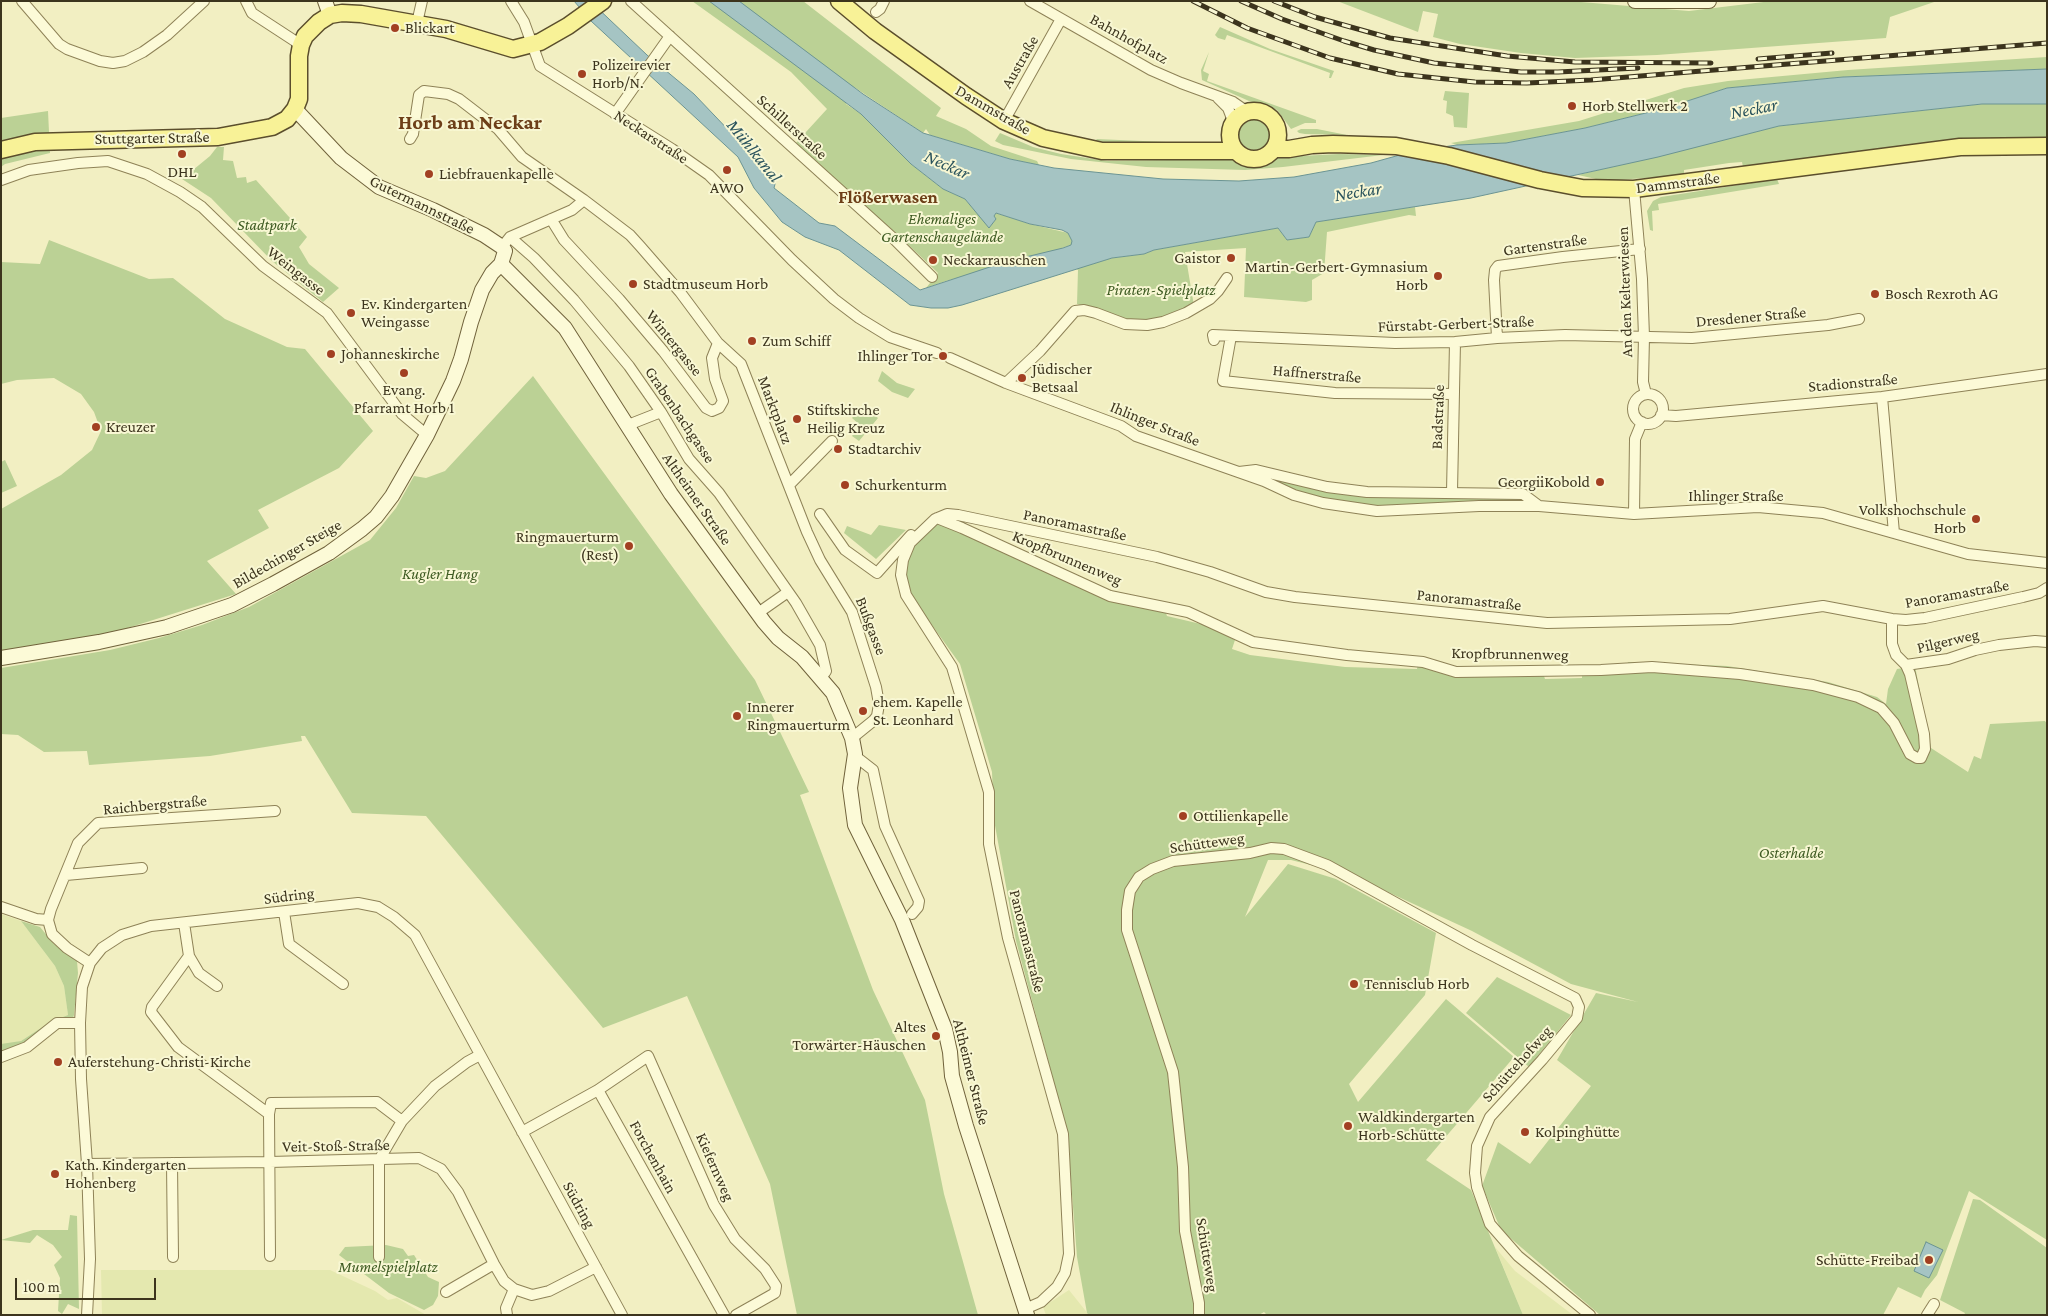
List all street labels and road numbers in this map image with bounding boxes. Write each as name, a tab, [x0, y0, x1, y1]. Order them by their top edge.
street label: Bahnhofplatz	[1086, 10, 1172, 68]
street label: Austraße	[997, 32, 1043, 92]
street label: Dammstraße	[952, 81, 1034, 139]
street label: Schillerstraße	[753, 90, 831, 164]
street label: Neckarstraße	[610, 106, 692, 168]
street label: Stuttgarter Straße	[94, 127, 210, 149]
street label: Dammstraße	[1635, 168, 1721, 198]
street label: Gutermannstraße	[366, 171, 478, 239]
street label: An den Kelterwiesen	[1613, 226, 1637, 358]
street label: Gartenstraße	[1502, 230, 1588, 260]
street label: Weingasse	[263, 242, 329, 300]
street label: Dresdener Straße	[1695, 303, 1807, 331]
street label: Wintergasse	[642, 306, 706, 380]
street label: Fürstabt-Gerbert-Straße	[1378, 312, 1534, 336]
street label: Haffnerstraße	[1272, 361, 1362, 387]
street label: Grabenbachgasse	[641, 363, 719, 467]
street label: Stadionstraße	[1808, 370, 1898, 396]
street label: Marktplatz	[753, 373, 797, 447]
street label: Badstraße	[1427, 384, 1449, 450]
street label: Ihlinger Straße	[1107, 397, 1203, 451]
street label: Altheimer Straße	[658, 449, 736, 549]
street label: Ihlinger Straße	[1688, 486, 1784, 506]
street label: Panoramastraße	[1022, 505, 1128, 545]
street label: Bildechinger Steige	[229, 515, 345, 593]
street label: Kropfbrunnenweg	[1009, 526, 1125, 590]
street label: Panoramastraße	[1904, 575, 2010, 613]
street label: Panoramastraße	[1416, 585, 1522, 615]
street label: Bußgasse	[851, 594, 891, 658]
street label: Pilgerweg	[1915, 625, 1981, 657]
street label: Kropfbrunnenweg	[1451, 643, 1569, 665]
street label: Raichbergstraße	[102, 791, 208, 819]
street label: Schütteweg	[1169, 828, 1245, 858]
street label: Südring	[263, 883, 315, 909]
street label: Panoramastraße	[1005, 888, 1049, 994]
street label: Altheimer Straße	[949, 1017, 993, 1127]
street label: Schüttehofweg	[1478, 1022, 1556, 1106]
street label: Forchenhain	[625, 1117, 681, 1197]
street label: Kiefernweg	[691, 1130, 739, 1204]
street label: Veit-Stoß-Straße	[282, 1135, 390, 1157]
street label: Südring	[558, 1178, 600, 1232]
street label: Schütteweg	[1192, 1216, 1222, 1294]

